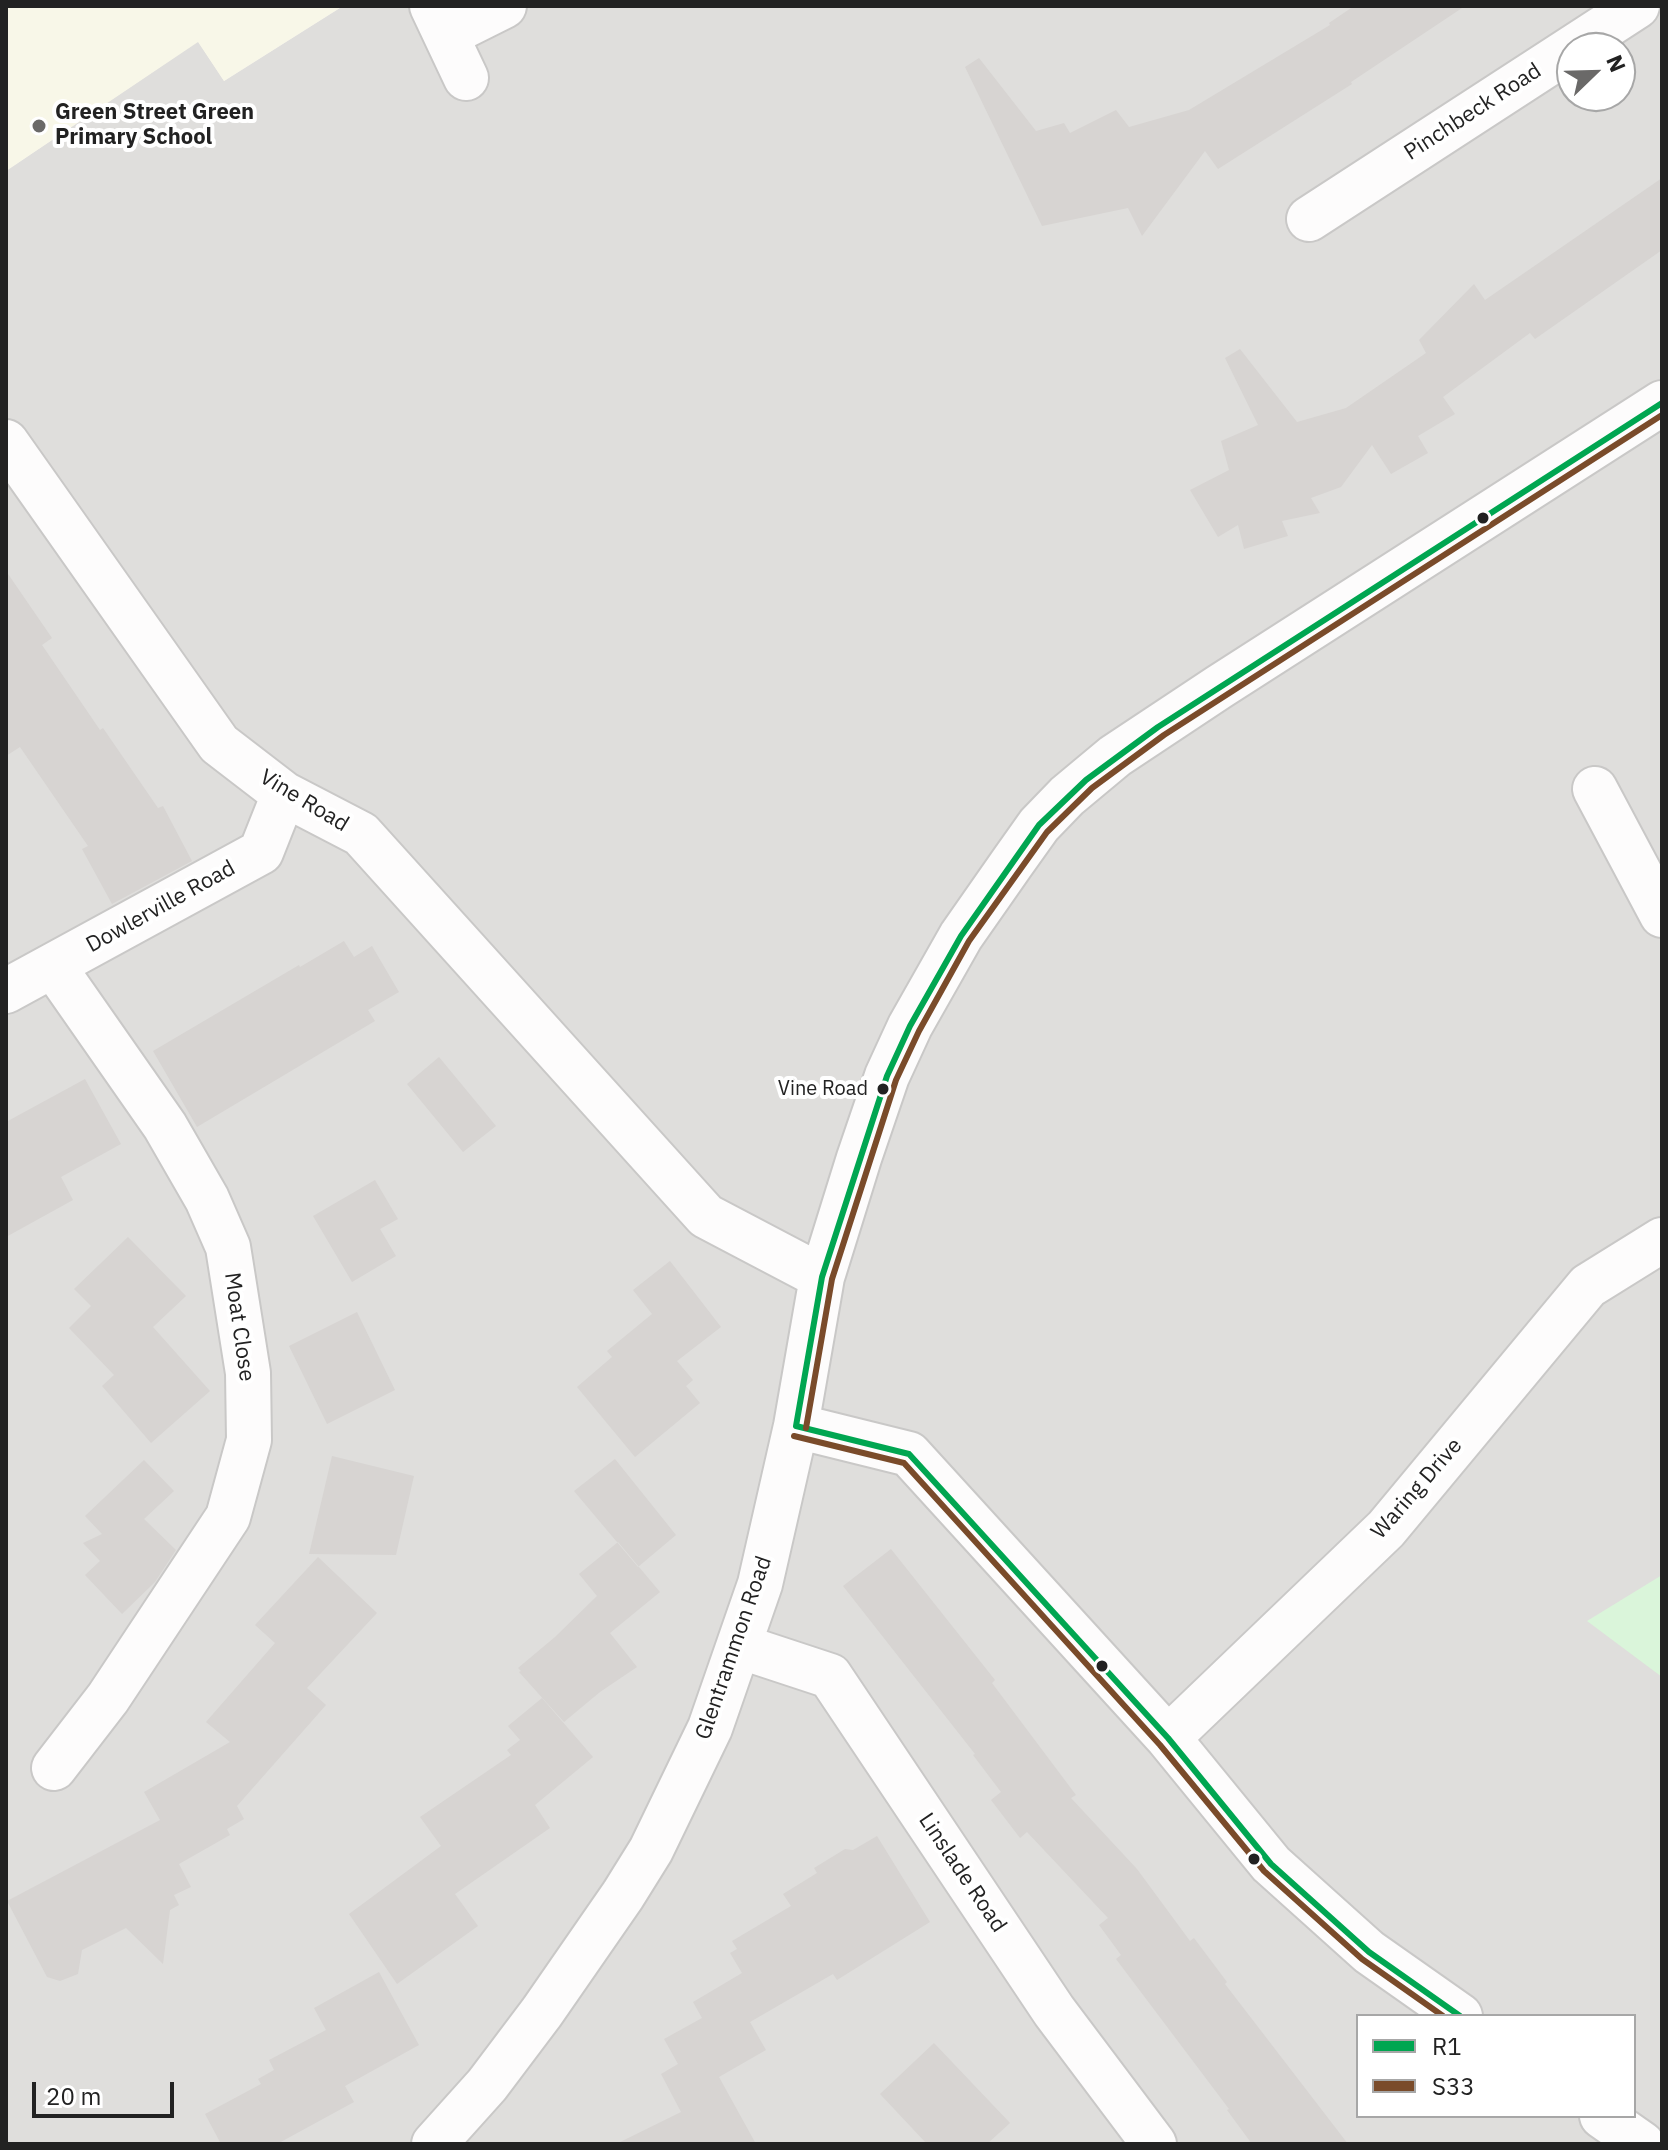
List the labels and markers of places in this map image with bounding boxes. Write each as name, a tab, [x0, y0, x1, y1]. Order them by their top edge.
place label: Green Street Green Primary School	[55, 100, 254, 152]
marker: Green Street Green Primary School	[30, 117, 48, 135]
unlabelled marker	[1475, 510, 1491, 526]
place label: Vine Road	[778, 1077, 868, 1101]
marker: Vine Road	[875, 1081, 891, 1097]
unlabelled marker	[1094, 1658, 1110, 1674]
unlabelled marker	[1246, 1851, 1262, 1867]

